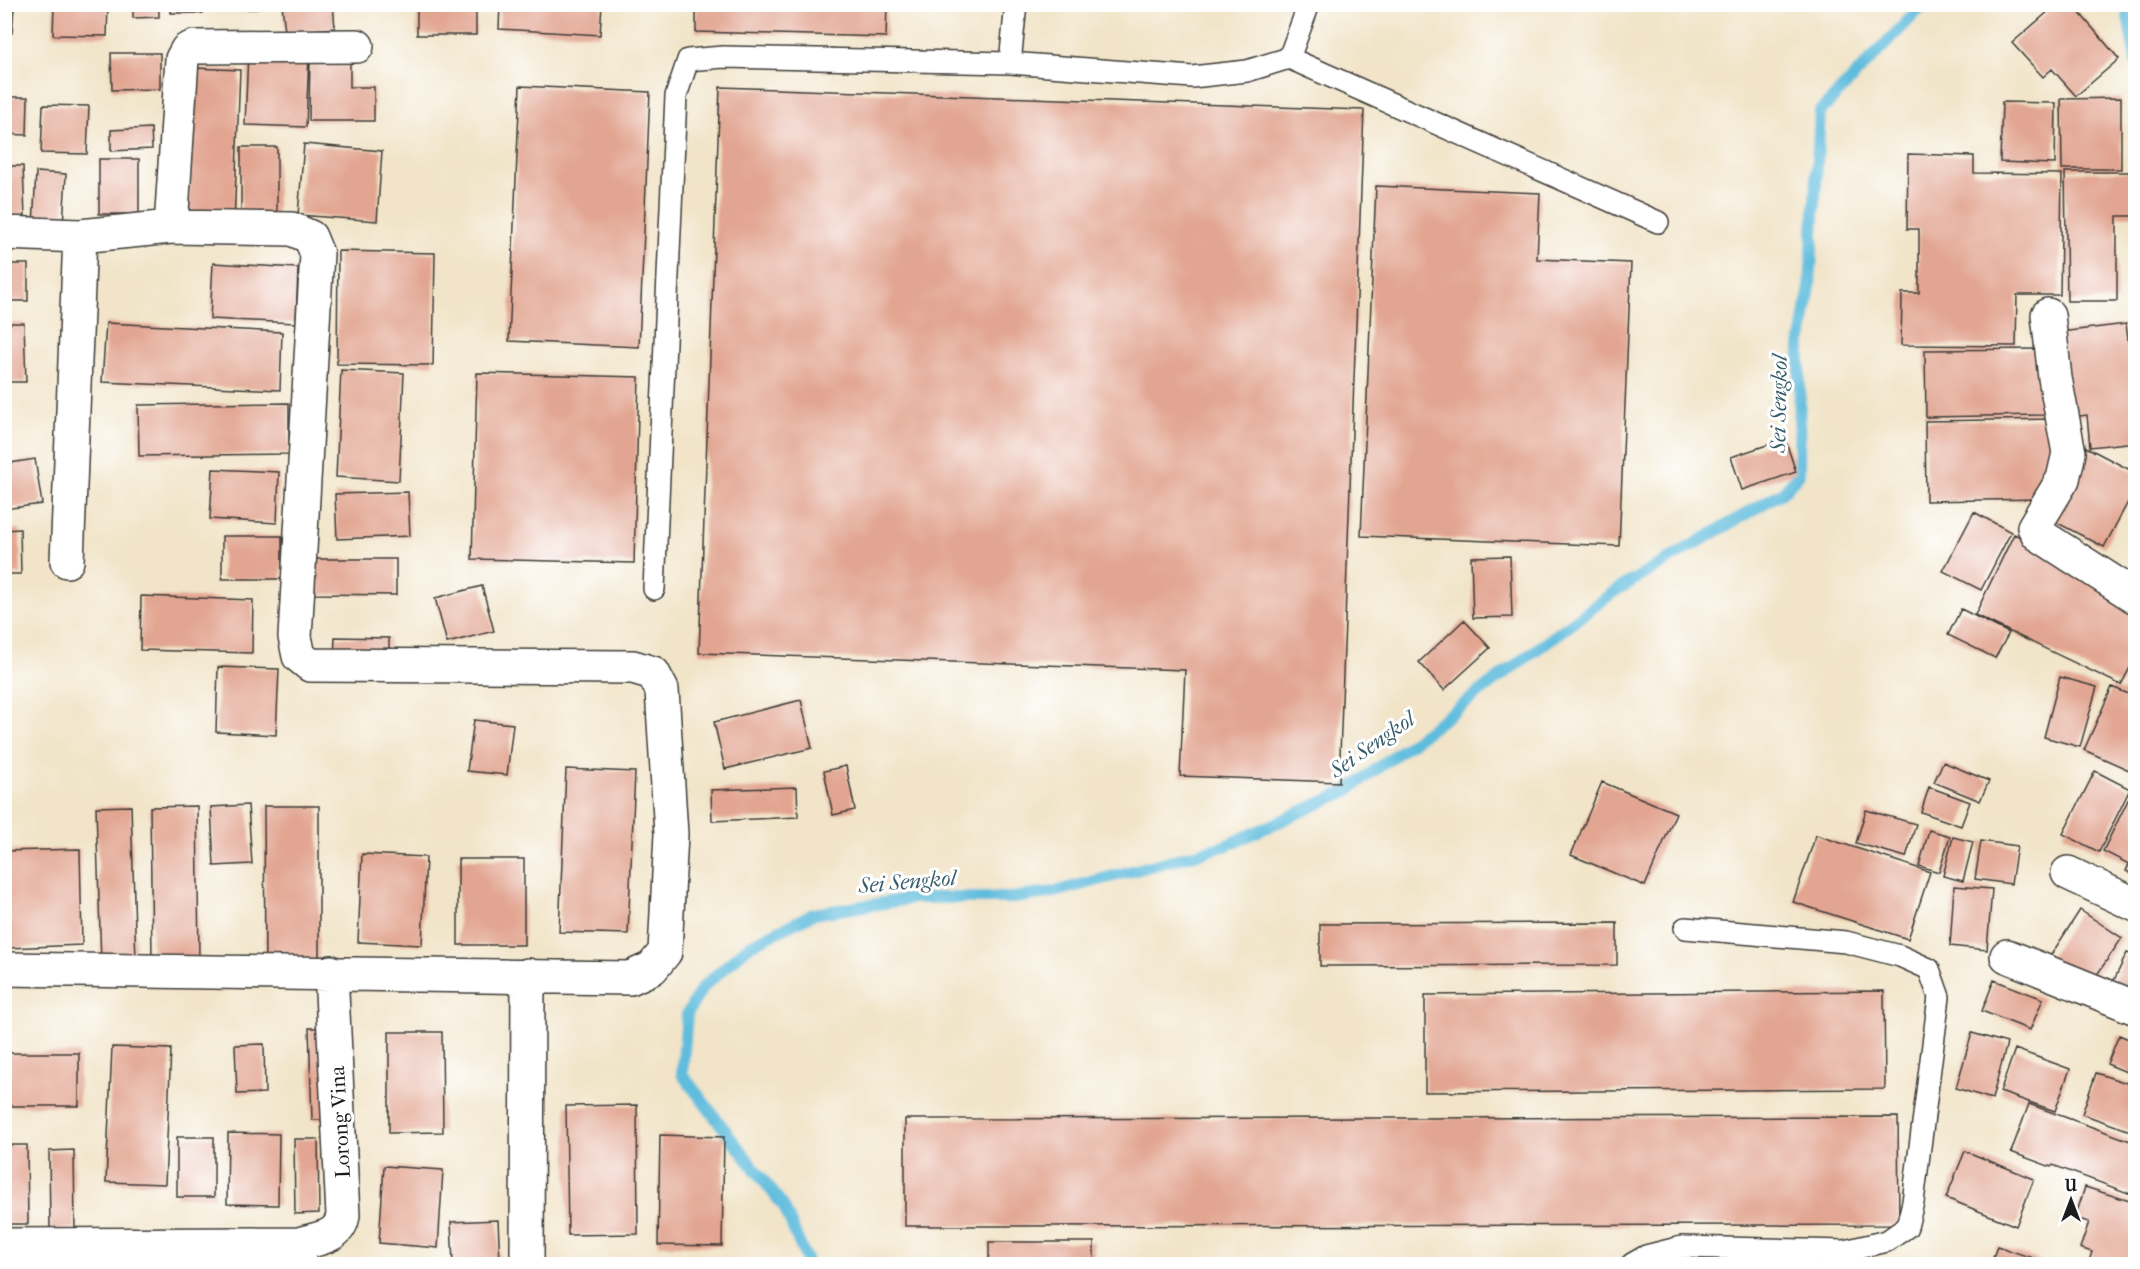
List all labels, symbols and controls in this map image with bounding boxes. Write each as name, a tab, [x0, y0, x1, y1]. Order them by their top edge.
water label: Sei Sengkol	[1765, 352, 1793, 454]
water label: Sei Sengkol	[1324, 705, 1422, 784]
water label: Sei Sengkol	[856, 865, 959, 899]
street label: Lorong Vina	[325, 1065, 355, 1179]
north arrow	[2041, 1170, 2101, 1230]
text: U	[2064, 1176, 2078, 1195]

